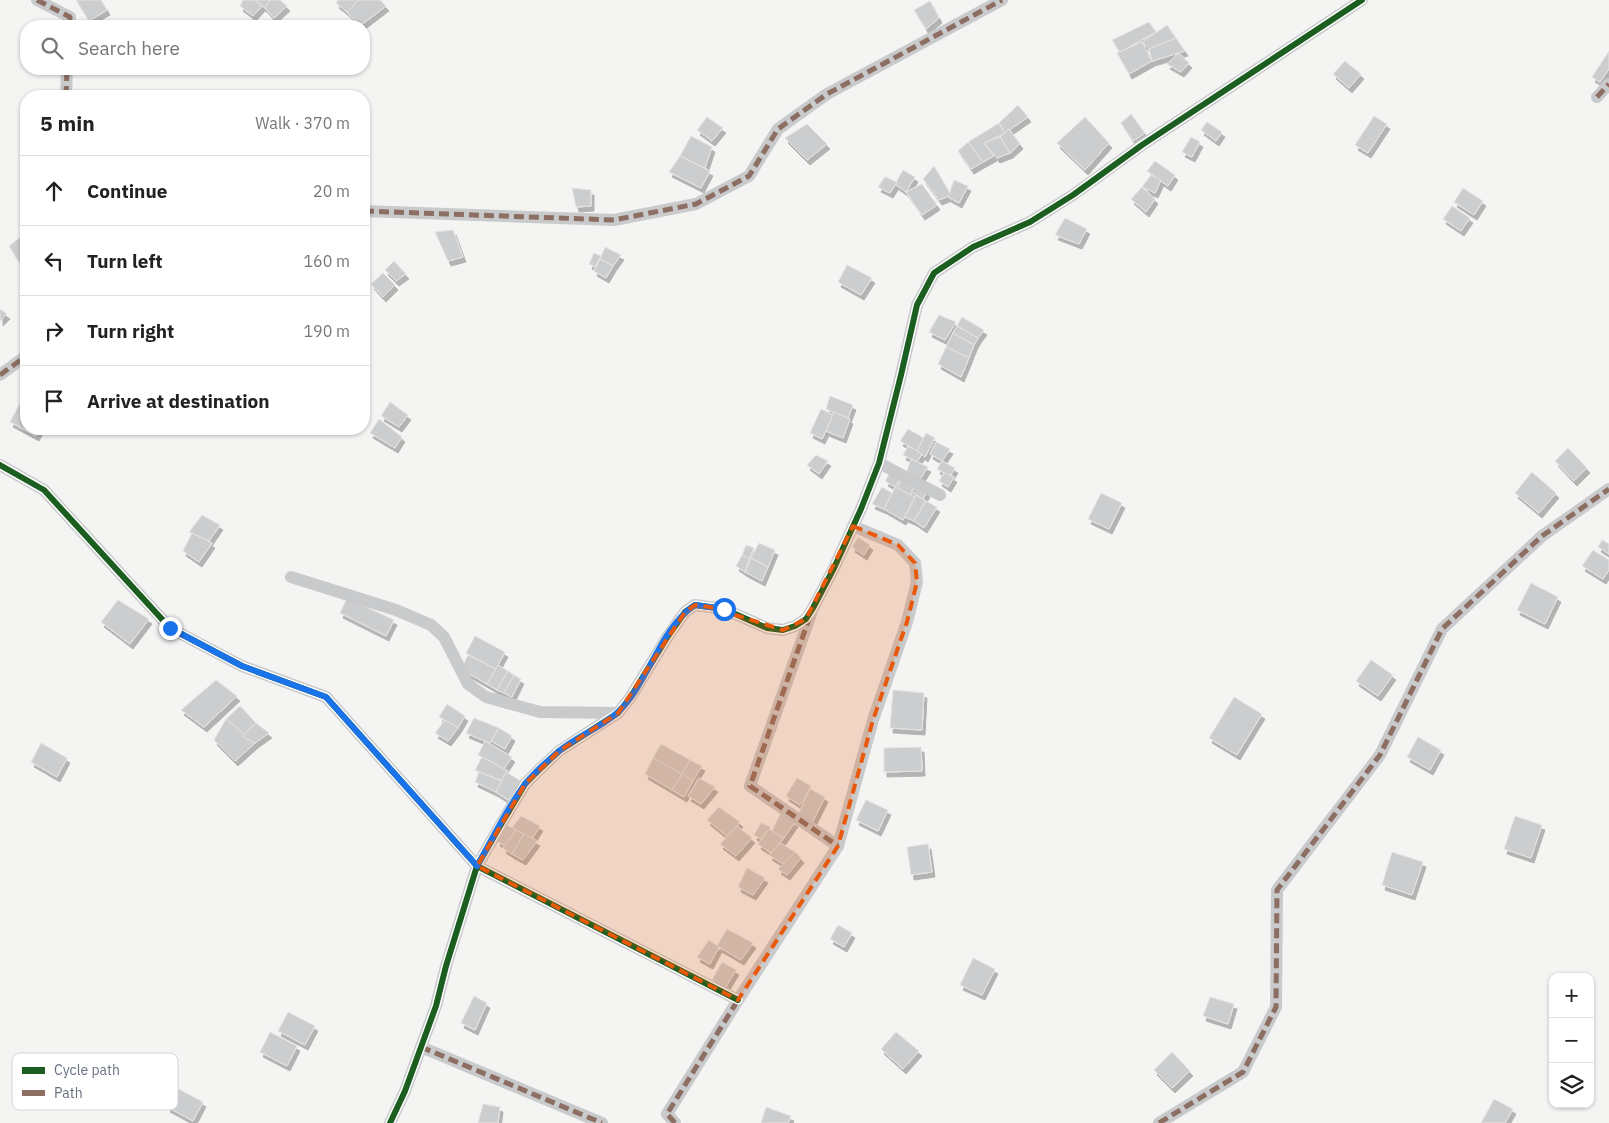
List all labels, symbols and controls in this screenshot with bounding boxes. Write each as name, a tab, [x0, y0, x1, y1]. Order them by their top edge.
search box	[20, 20, 370, 75]
icon: search	[38, 34, 66, 62]
text: Search here	[78, 36, 180, 60]
text: 5 min	[40, 109, 95, 137]
text: Walk · 370 m	[255, 113, 350, 133]
icon: ahead	[40, 177, 68, 205]
text: Continue	[87, 179, 167, 203]
text: 20 m	[313, 181, 350, 201]
icon: left	[40, 247, 68, 275]
text: Turn left	[87, 249, 163, 273]
text: 160 m	[303, 251, 350, 271]
icon: right	[40, 317, 68, 345]
text: Turn right	[87, 319, 174, 343]
text: 190 m	[303, 321, 350, 341]
icon: arrive	[40, 387, 68, 415]
text: Arrive at destination	[87, 389, 270, 413]
route start	[713, 598, 736, 621]
route end	[159, 617, 182, 640]
map controls	[1549, 973, 1594, 1108]
button: +	[1549, 973, 1594, 1018]
button: −	[1549, 1018, 1594, 1063]
legend	[12, 1053, 178, 1110]
text: Cycle path	[54, 1061, 120, 1079]
button: layers	[1549, 1063, 1594, 1108]
text: Path	[54, 1084, 83, 1102]

